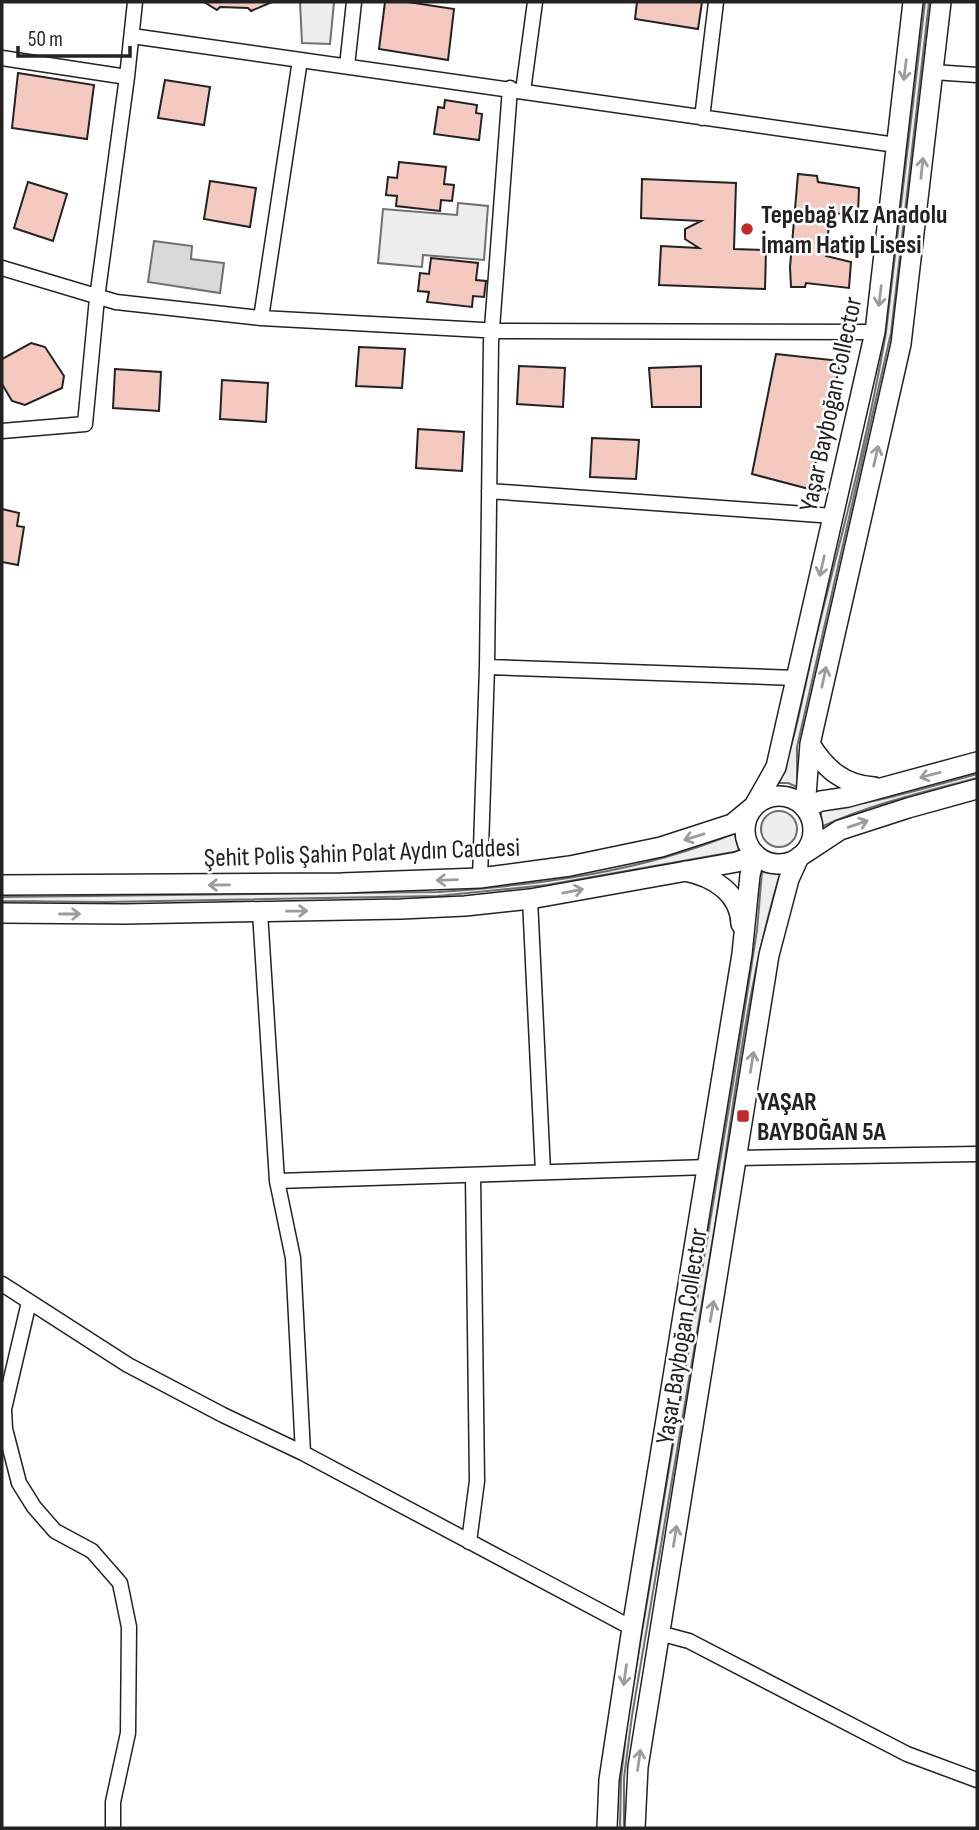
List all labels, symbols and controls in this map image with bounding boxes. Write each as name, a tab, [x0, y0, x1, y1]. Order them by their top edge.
scale bar	[18, 14, 130, 58]
text: 50 m	[28, 27, 63, 52]
one-way arrow	[899, 58, 912, 80]
one-way arrow	[916, 157, 929, 180]
place label: Tepebağ Kız Anadolu İmam Hatip Lisesi	[761, 200, 947, 261]
marker: Tepebağ Kız Anadolu İmam Hatip Lisesi	[739, 221, 755, 237]
one-way arrow	[873, 284, 886, 307]
street label: Yaşar Bayboğan Collector	[794, 294, 869, 514]
one-way arrow	[870, 445, 883, 468]
one-way arrow	[815, 554, 828, 577]
one-way arrow	[818, 666, 832, 689]
one-way arrow	[919, 769, 942, 782]
one-way arrow	[847, 817, 869, 829]
street label: Şehit Polis Şahin Polat Aydın Caddesi	[204, 832, 521, 875]
one-way arrow	[684, 832, 706, 844]
one-way arrow	[436, 873, 459, 886]
one-way arrow	[208, 878, 231, 892]
one-way arrow	[561, 884, 584, 897]
one-way arrow	[286, 904, 309, 918]
one-way arrow	[58, 907, 81, 921]
one-way arrow	[746, 1051, 759, 1074]
place label: YAŞAR BAYBOĞAN 5A	[757, 1087, 887, 1148]
marker: YAŞAR BAYBOĞAN 5A	[735, 1108, 751, 1124]
street label: Yaşar Bayboğan Collector	[650, 1225, 715, 1447]
one-way arrow	[706, 1300, 720, 1323]
one-way arrow	[669, 1525, 682, 1548]
one-way arrow	[618, 1663, 631, 1685]
one-way arrow	[633, 1749, 646, 1772]

